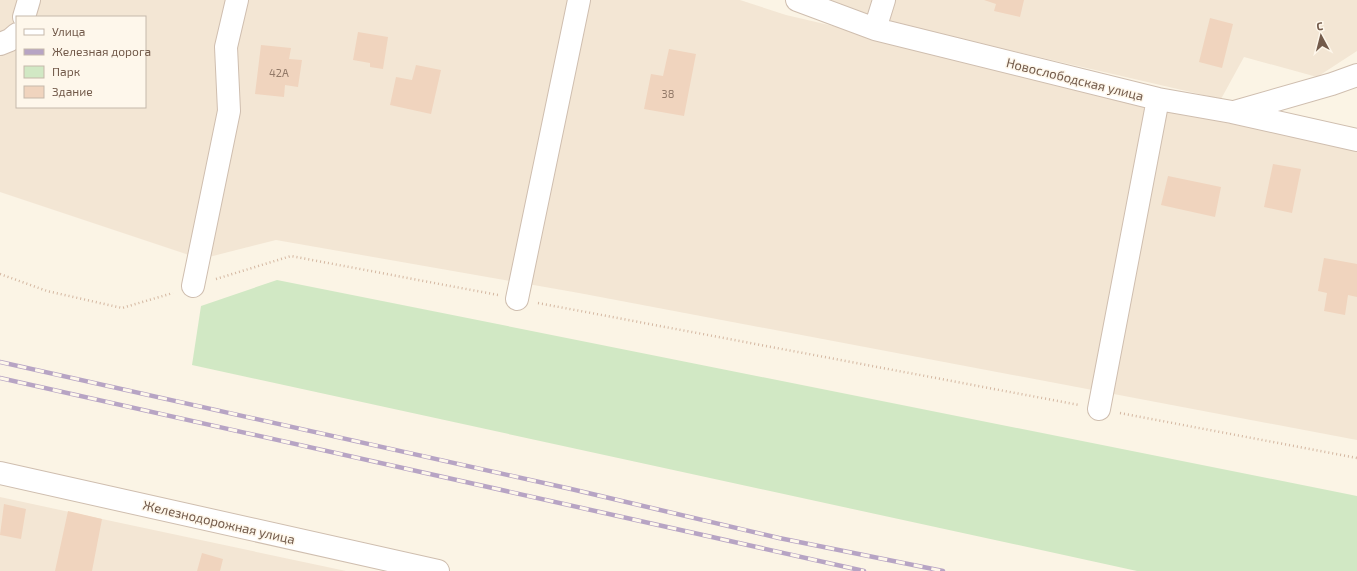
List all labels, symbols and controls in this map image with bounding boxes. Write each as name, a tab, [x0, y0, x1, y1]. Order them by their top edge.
legend	[16, 16, 146, 108]
north arrow	[1301, 16, 1341, 56]
text: С	[1316, 19, 1324, 32]
text: Улица	[52, 24, 85, 38]
text: Железная дорога	[52, 44, 151, 58]
street label: Новослободская улица	[1005, 54, 1145, 104]
text: Парк	[52, 64, 81, 78]
house number: 42А	[269, 66, 289, 79]
text: Здание	[52, 84, 93, 98]
house number: 38	[662, 87, 674, 100]
street label: Железнодорожная улица	[141, 497, 297, 547]

